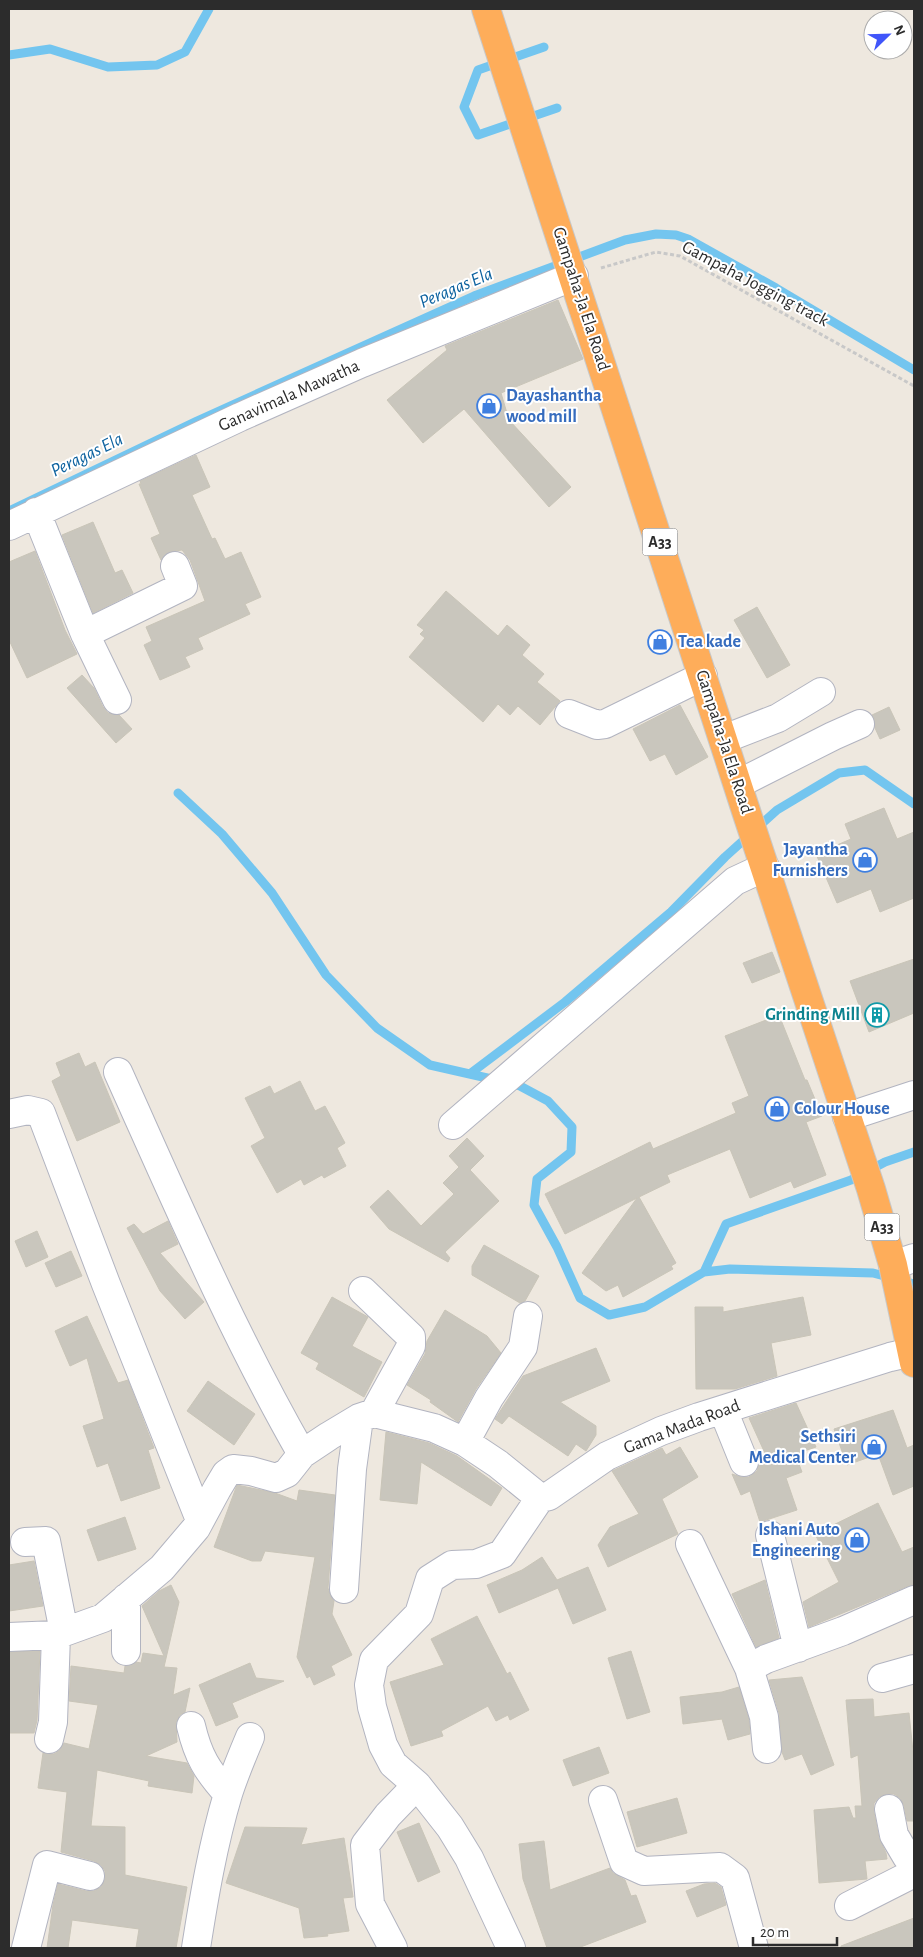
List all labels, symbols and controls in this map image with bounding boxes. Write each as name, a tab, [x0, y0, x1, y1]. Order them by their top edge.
north arrow	[863, 10, 913, 60]
text: N	[891, 23, 907, 38]
street label: Gampaha-Ja Ela Road	[549, 225, 613, 373]
street label: Gampaha Jogging track	[679, 238, 832, 331]
water label: Peragas Ela	[417, 264, 495, 312]
street label: Ganavimala Mawatha	[216, 357, 362, 435]
place label: Dayashantha wood mill	[506, 387, 602, 426]
shop icon: Dayashantha wood mill	[476, 393, 502, 419]
water label: Peragas Ela	[48, 429, 126, 481]
road number: A33	[642, 528, 678, 556]
shop icon: Tea kade	[647, 629, 673, 655]
place label: Tea kade	[678, 633, 741, 651]
street label: Gampaha-Ja Ela Road	[692, 668, 756, 816]
place label: Jayantha Furnishers	[772, 841, 848, 880]
shop icon: Jayantha Furnishers	[852, 847, 878, 873]
building icon: Grinding Mill	[864, 1002, 890, 1028]
place label: Grinding Mill	[765, 1006, 860, 1024]
shop icon: Colour House	[764, 1096, 790, 1122]
place label: Colour House	[794, 1100, 890, 1118]
road number: A33	[864, 1214, 900, 1240]
street label: Gama Mada Road	[621, 1397, 743, 1457]
place label: Sethsiri Medical Center	[749, 1428, 857, 1467]
shop icon: Sethsiri Medical Center	[861, 1434, 887, 1460]
place label: Ishani Auto Engineering	[752, 1521, 841, 1560]
shop icon: Ishani Auto Engineering	[844, 1527, 870, 1553]
scale bar	[753, 1914, 837, 1946]
text: 20 m	[760, 1925, 789, 1940]

